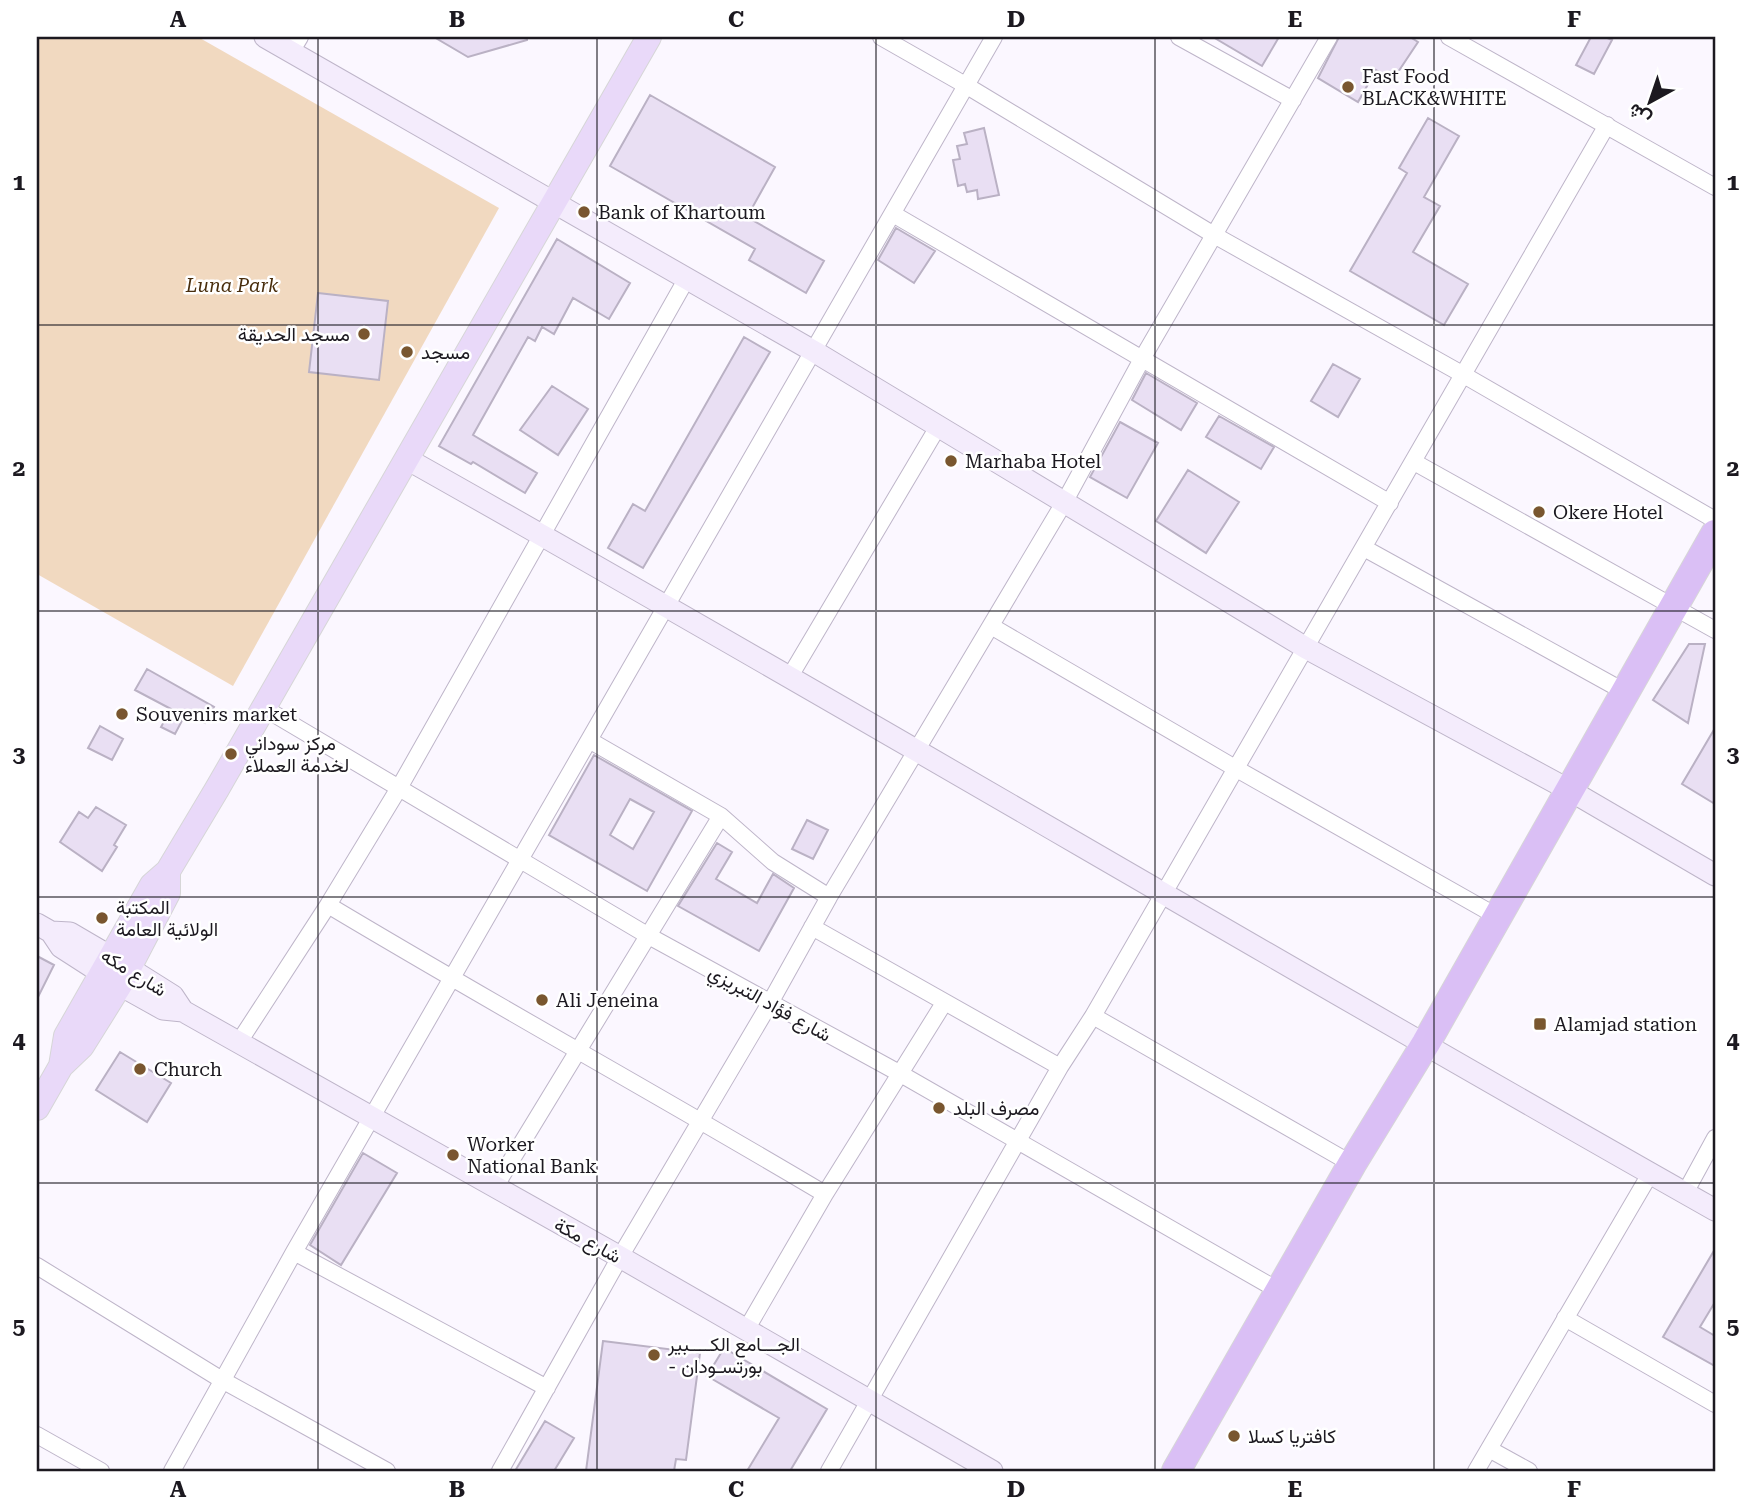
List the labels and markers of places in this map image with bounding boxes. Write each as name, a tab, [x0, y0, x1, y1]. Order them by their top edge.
place label: Fast Food BLACK&WHITE	[1362, 65, 1507, 110]
marker: Fast Food BLACK&WHITE	[1340, 79, 1356, 95]
place label: Bank of Khartoum	[598, 201, 766, 224]
marker: Bank of Khartoum	[576, 204, 592, 220]
place label: مسجد الحديقة	[238, 323, 350, 346]
marker: مسجد الحديقة	[356, 326, 372, 342]
place label: مسجد	[421, 341, 470, 364]
marker: مسجد	[399, 344, 415, 360]
place label: Marhaba Hotel	[965, 450, 1101, 473]
marker: Marhaba Hotel	[943, 453, 959, 469]
place label: Okere Hotel	[1553, 501, 1663, 524]
marker: Okere Hotel	[1531, 504, 1547, 520]
place label: Souvenirs market	[136, 703, 297, 726]
marker: Souvenirs market	[114, 706, 130, 722]
place label: مركز سوداني لخدمة العملاء	[245, 732, 349, 777]
marker: مركز سوداني لخدمة العملاء	[223, 746, 239, 762]
place label: المكتبة الولائية العامة	[116, 896, 218, 941]
marker: المكتبة الولائية العامة	[94, 910, 110, 926]
place label: Ali Jeneina	[556, 989, 659, 1012]
marker: Ali Jeneina	[534, 992, 550, 1008]
place label: Alamjad station	[1554, 1013, 1697, 1036]
marker: Alamjad station	[1532, 1016, 1548, 1032]
place label: Church	[154, 1058, 222, 1081]
marker: Church	[132, 1061, 148, 1077]
place label: مصرف البلد	[953, 1097, 1039, 1120]
marker: مصرف البلد	[931, 1100, 947, 1116]
place label: Worker National Bank	[467, 1133, 597, 1178]
marker: Worker National Bank	[445, 1147, 461, 1163]
place label: الجـــامع الكــــبير - بورتسـودان	[667, 1333, 800, 1378]
marker: الجـــامع الكــــبير - بورتسـودان	[646, 1347, 662, 1363]
place label: كافتريا كسلا	[1248, 1425, 1336, 1448]
marker: كافتريا كسلا	[1226, 1428, 1242, 1444]

